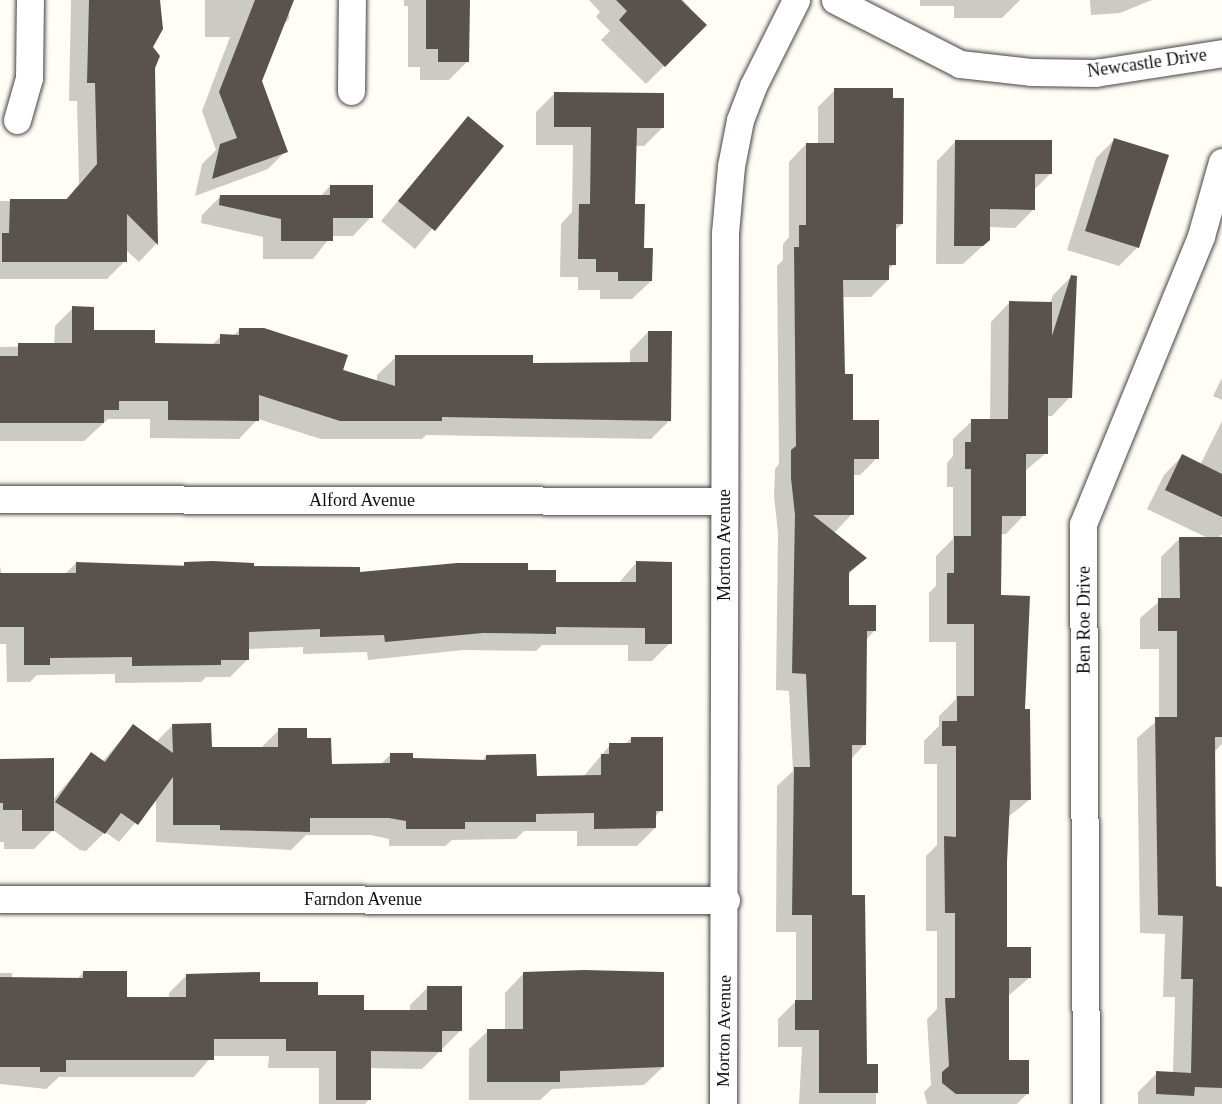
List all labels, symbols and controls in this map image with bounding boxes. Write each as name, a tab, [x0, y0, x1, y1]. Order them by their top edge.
street label: Newcastle Drive	[1086, 44, 1208, 82]
street label: Morton Avenue	[713, 488, 735, 602]
street label: Alford Avenue	[308, 489, 416, 511]
street label: Ben Roe Drive	[1073, 566, 1095, 674]
street label: Farndon Avenue	[303, 888, 423, 910]
street label: Morton Avenue	[712, 974, 736, 1088]

